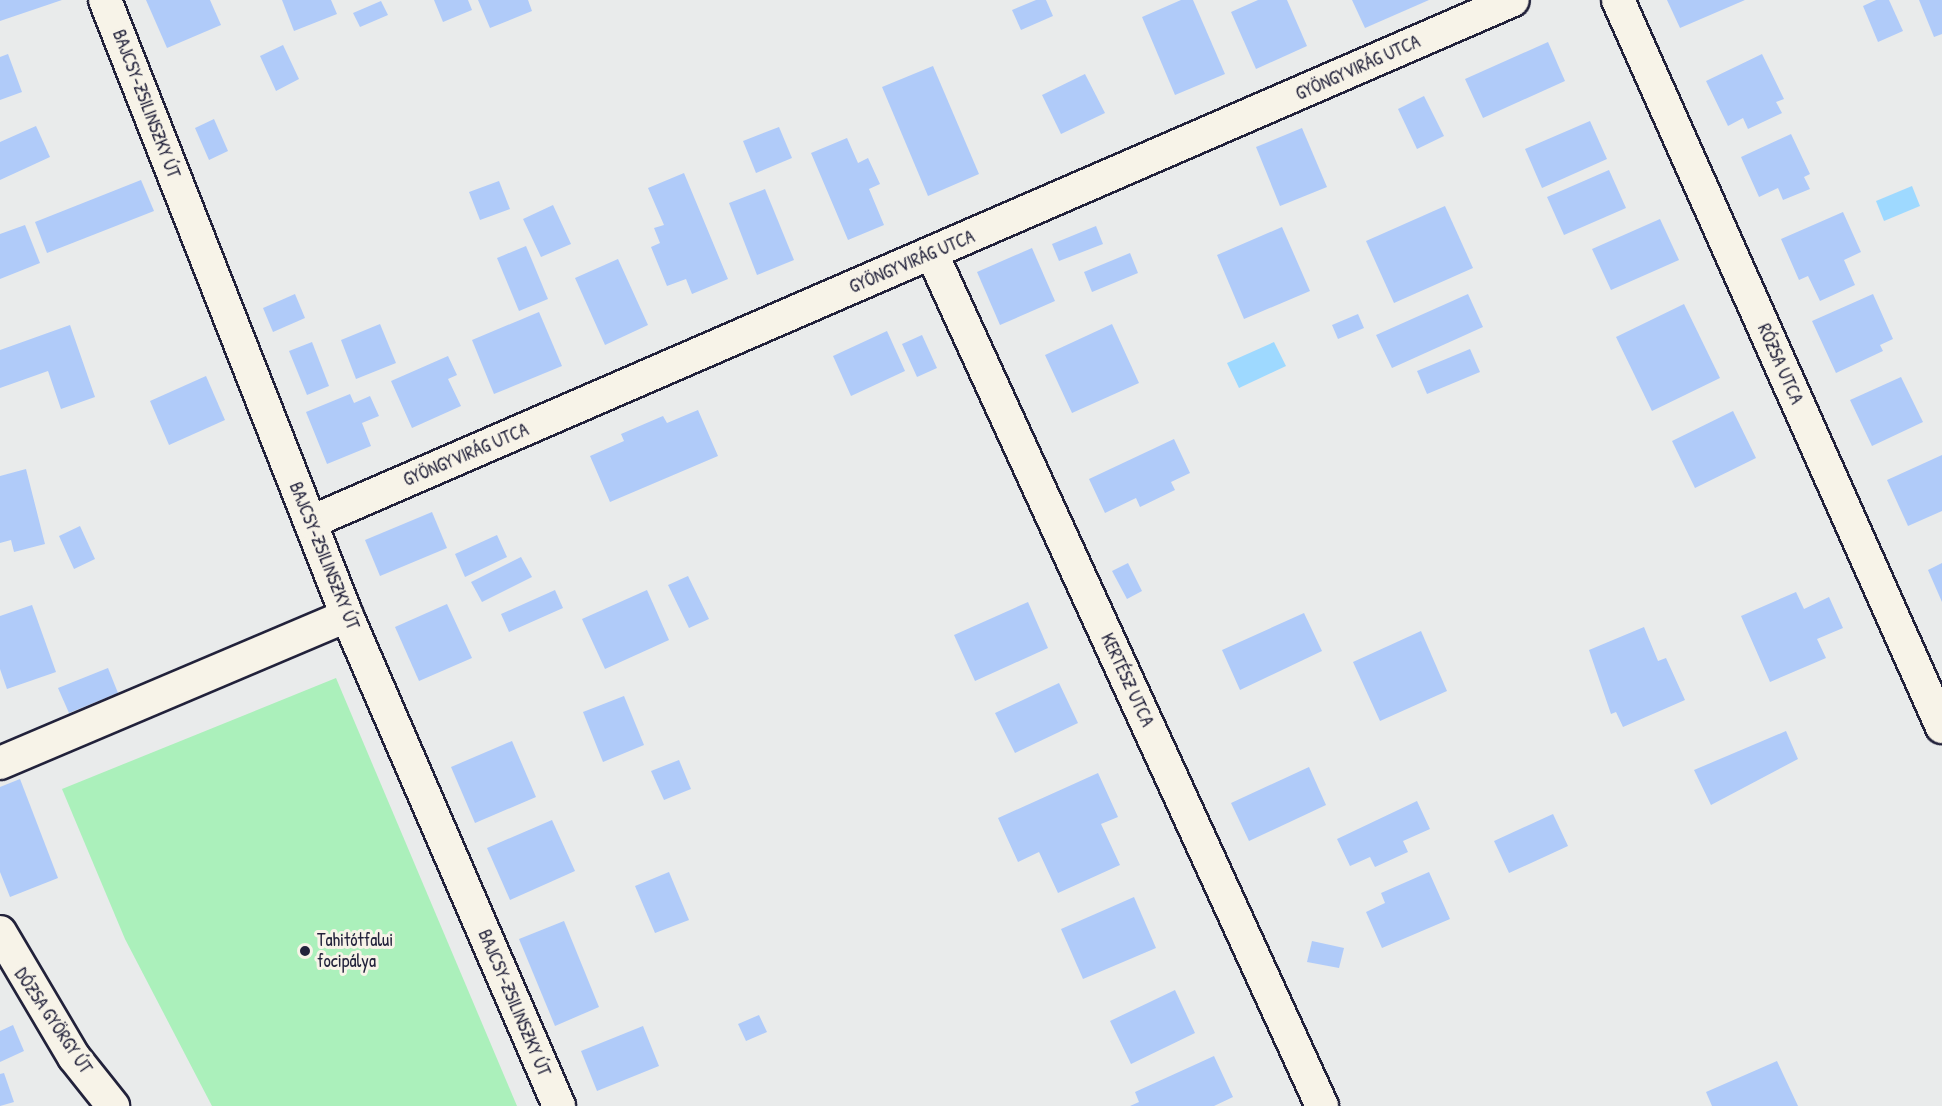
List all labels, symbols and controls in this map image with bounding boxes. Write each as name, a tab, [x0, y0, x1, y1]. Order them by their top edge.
street label: BAJCSY-ZSILINSZKY ÚT	[108, 27, 184, 181]
street label: GYÖNGYVIRÁG UTCA	[1292, 31, 1424, 105]
street label: GYÖNGYVIRÁG UTCA	[846, 226, 978, 298]
street label: RÓZSA UTCA	[1753, 321, 1807, 407]
street label: GYÖNGYVIRÁG UTCA	[400, 419, 532, 491]
street label: BAJCSY-ZSILINSZKY ÚT	[285, 479, 363, 633]
street label: KERTÉSZ UTCA	[1096, 630, 1158, 730]
street label: BAJCSY-ZSILINSZKY ÚT	[473, 926, 555, 1080]
place label: Tahitótfalui focipálya	[317, 930, 393, 972]
marker: Tahitótfalui focipálya	[298, 944, 312, 958]
street label: DÓZSA GYÖRGY ÚT	[10, 964, 96, 1078]

